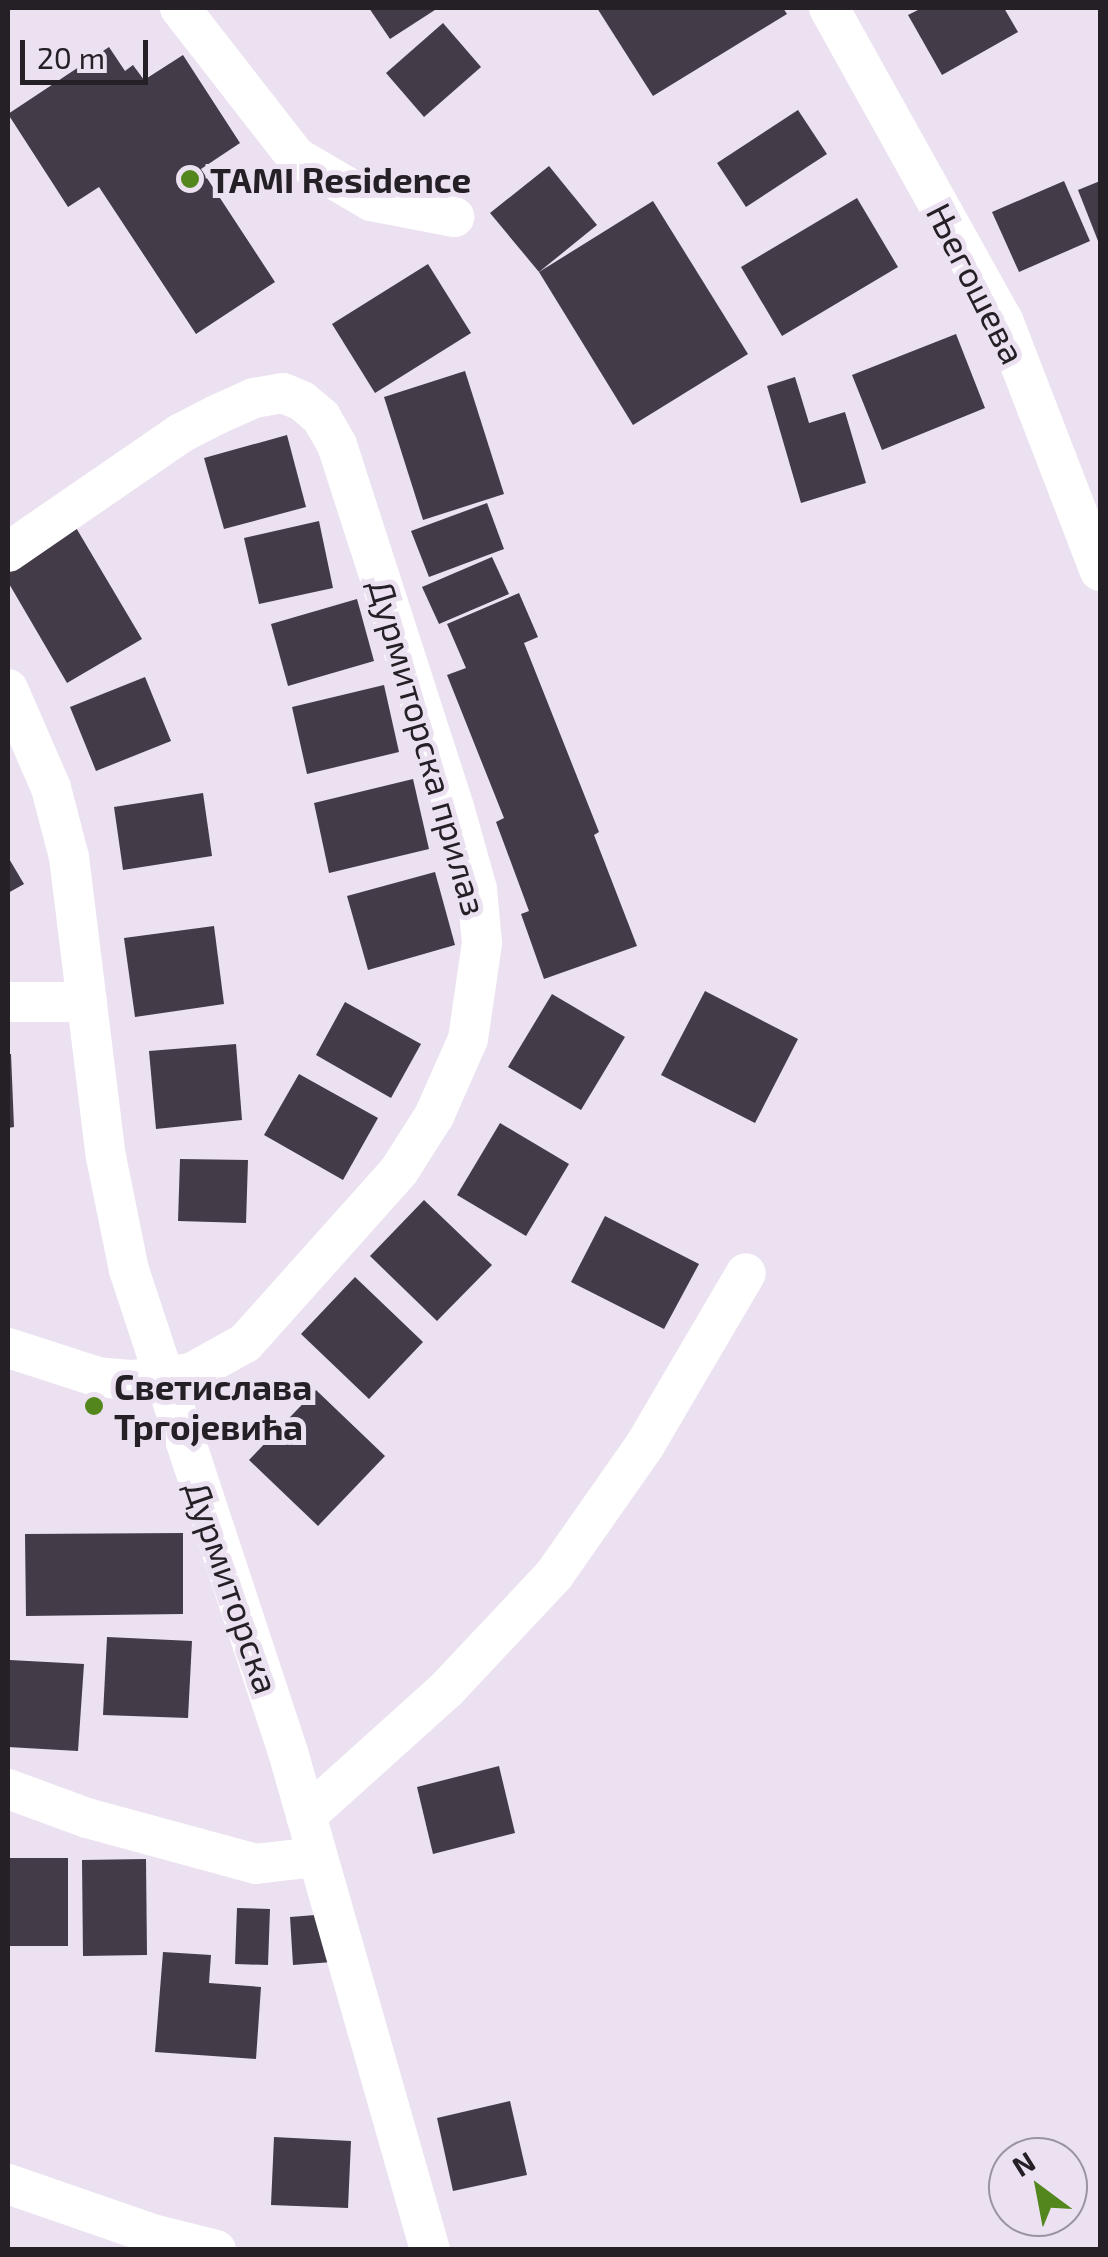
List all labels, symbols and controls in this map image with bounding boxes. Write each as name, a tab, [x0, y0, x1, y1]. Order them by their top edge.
scale bar	[25, 20, 152, 82]
text: 20 m	[37, 39, 105, 75]
place label: TAMI Residence	[210, 158, 471, 200]
marker: TAMI Residence	[179, 168, 201, 190]
street label: Његошева	[919, 196, 1035, 370]
street label: Дурмиторска прилаз	[361, 574, 497, 920]
place label: Светислава Тргојевића	[114, 1365, 312, 1447]
marker: Светислава Тргојевића	[83, 1395, 105, 1417]
street label: Дурмиторска	[177, 1475, 289, 1699]
north arrow	[988, 2137, 1088, 2237]
text: N	[1006, 2143, 1041, 2183]

